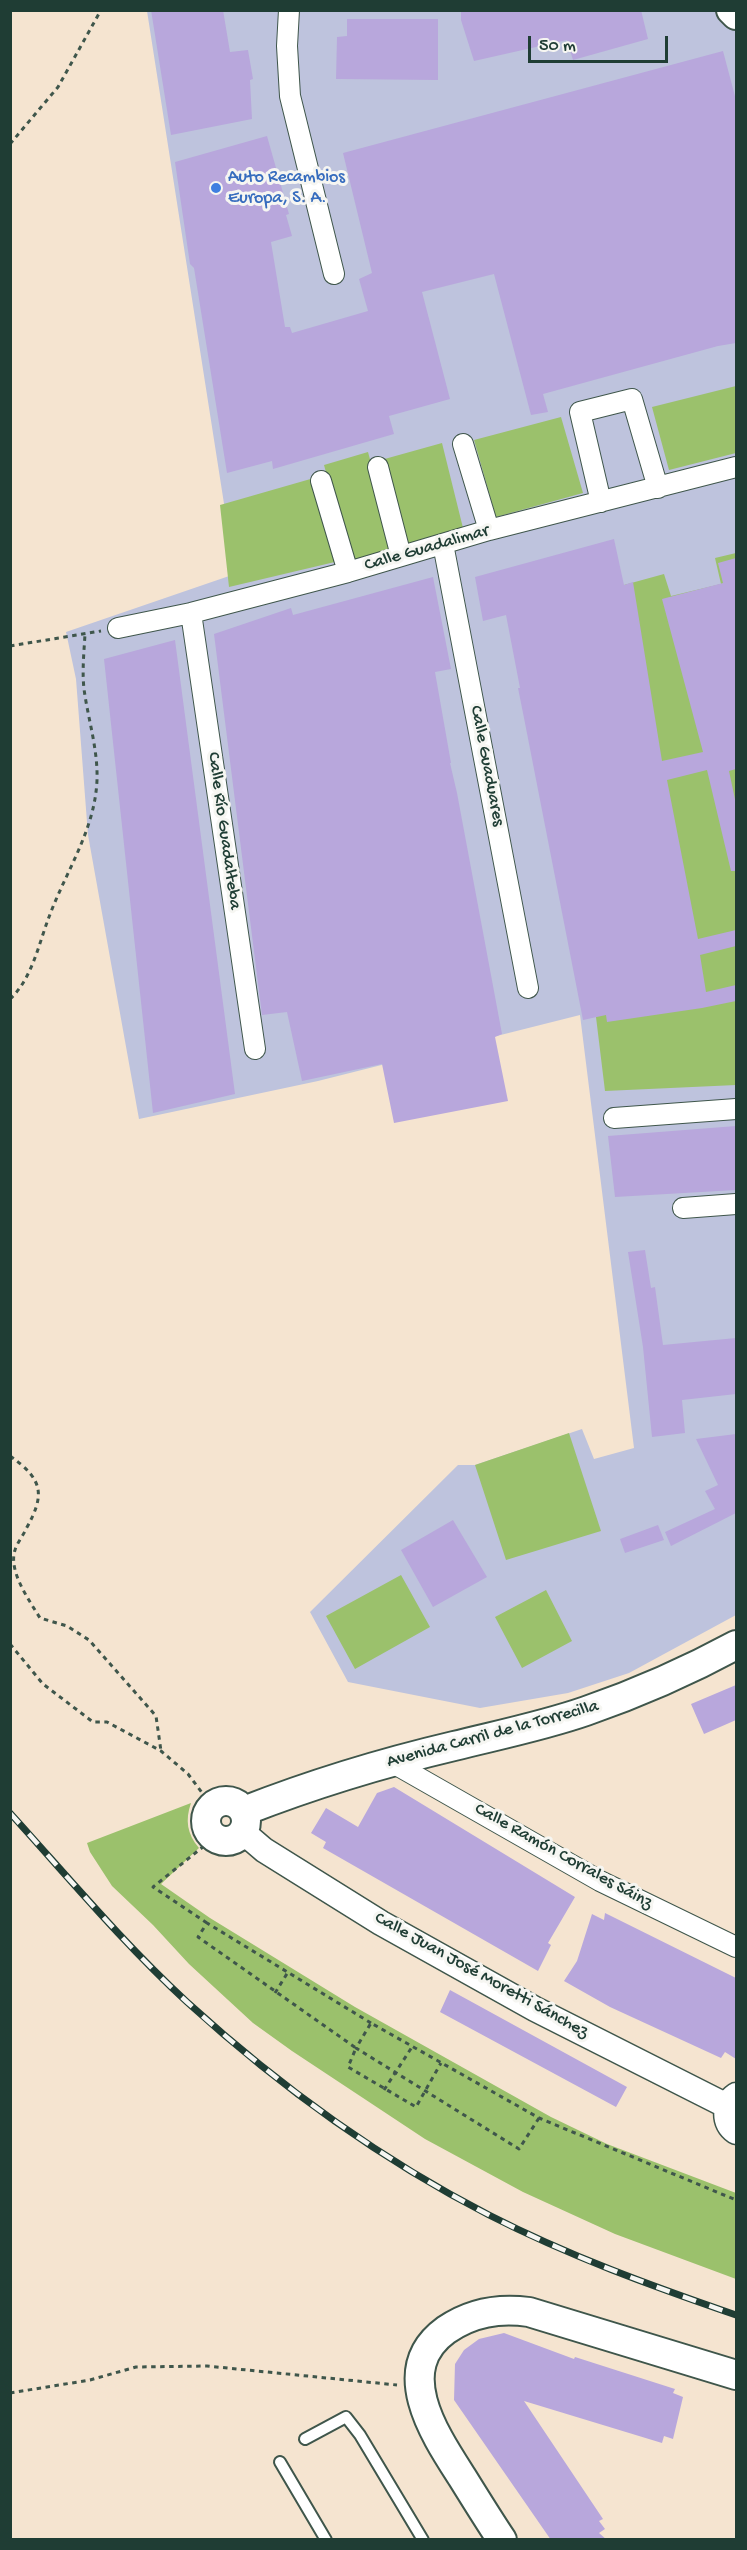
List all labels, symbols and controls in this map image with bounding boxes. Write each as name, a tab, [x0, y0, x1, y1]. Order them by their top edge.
scale bar	[531, 24, 670, 62]
text: 50 m	[539, 36, 576, 57]
place label: Auto Recambios Europa, S. A.	[228, 167, 345, 210]
marker: Auto Recambios Europa, S. A.	[209, 181, 223, 195]
street label: Calle Guadalimar	[362, 521, 492, 577]
street label: Calle Guaduares	[464, 704, 508, 828]
street label: Calle Río Guadalteba	[201, 751, 245, 911]
street label: Avenida Carril de la Torrecilla	[385, 1696, 601, 1774]
street label: Calle Ramón Corrales Sáinz	[470, 1799, 656, 1915]
street label: Calle Juan José Moretti Sánchez	[370, 1908, 592, 2044]

